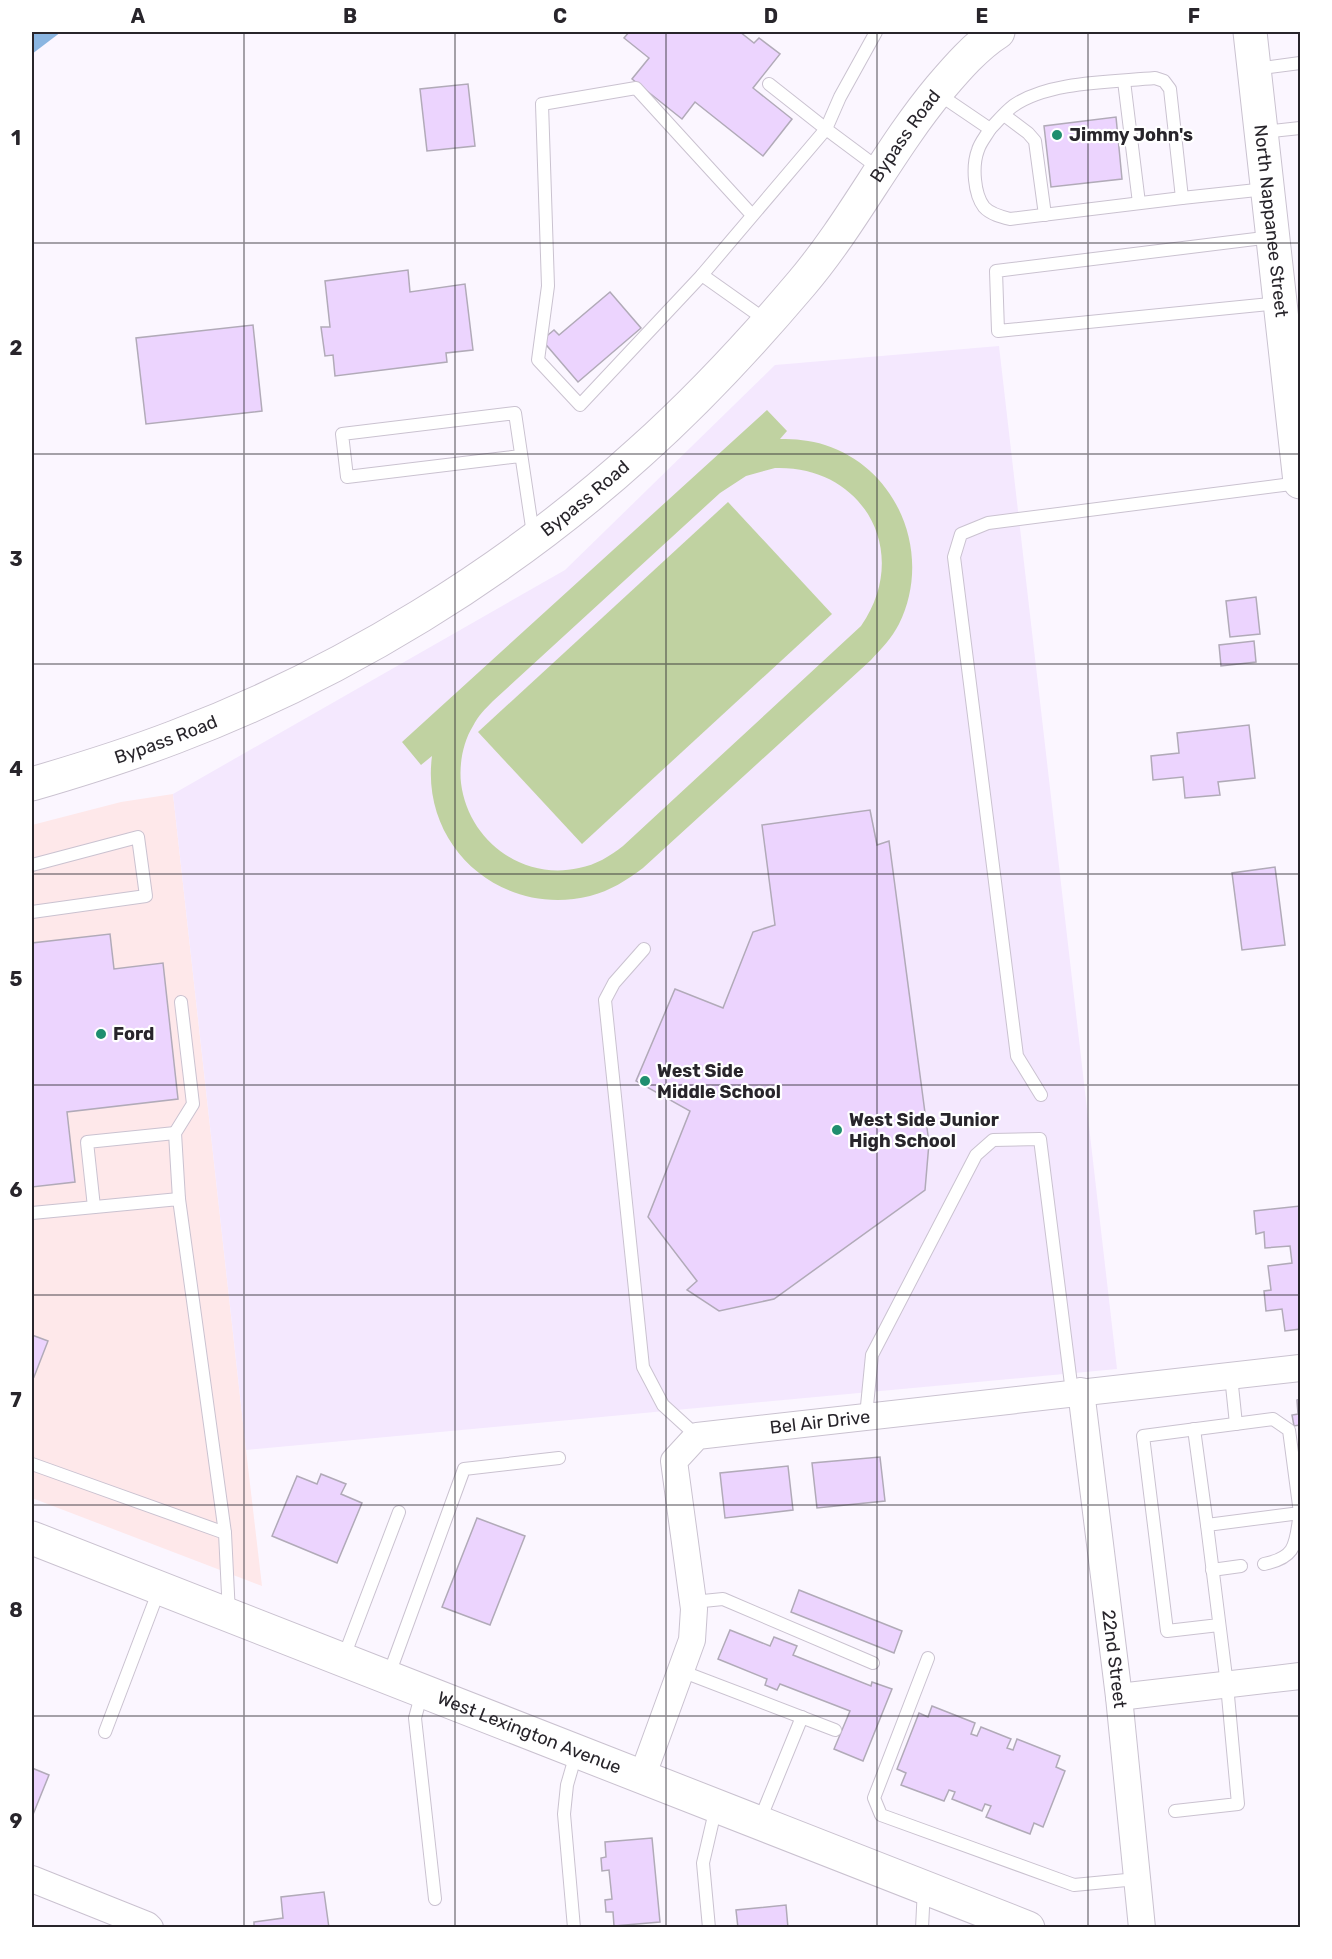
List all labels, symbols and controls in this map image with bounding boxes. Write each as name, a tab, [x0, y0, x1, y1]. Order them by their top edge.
text: A	[131, 4, 146, 28]
text: B	[343, 4, 357, 28]
text: C	[553, 4, 567, 28]
text: D	[764, 4, 778, 28]
text: E	[976, 4, 988, 28]
text: F	[1188, 4, 1200, 28]
street label: Bypass Road	[865, 85, 945, 186]
street label: North Nappanee Street	[1249, 123, 1293, 318]
place label: Jimmy John's	[1069, 124, 1193, 146]
text: 1	[11, 126, 21, 150]
marker: Jimmy John's	[1050, 128, 1064, 142]
text: 2	[10, 336, 23, 360]
street label: Bypass Road	[536, 456, 634, 541]
text: 3	[9, 547, 23, 571]
street label: Bypass Road	[112, 710, 221, 769]
text: 4	[9, 757, 23, 781]
text: 5	[10, 967, 23, 991]
place label: Ford	[113, 1023, 154, 1045]
marker: Ford	[94, 1027, 108, 1041]
place label: West Side Middle School	[657, 1060, 781, 1103]
marker: West Side Middle School	[638, 1074, 652, 1088]
place label: West Side Junior High School	[849, 1109, 999, 1152]
marker: West Side Junior High School	[830, 1123, 844, 1137]
text: 6	[9, 1178, 23, 1202]
text: 7	[10, 1388, 22, 1412]
street label: Bel Air Drive	[769, 1406, 871, 1439]
text: 8	[9, 1598, 23, 1622]
street label: 22nd Street	[1097, 1608, 1131, 1709]
street label: West Lexington Avenue	[434, 1687, 624, 1779]
text: 9	[10, 1809, 23, 1833]

